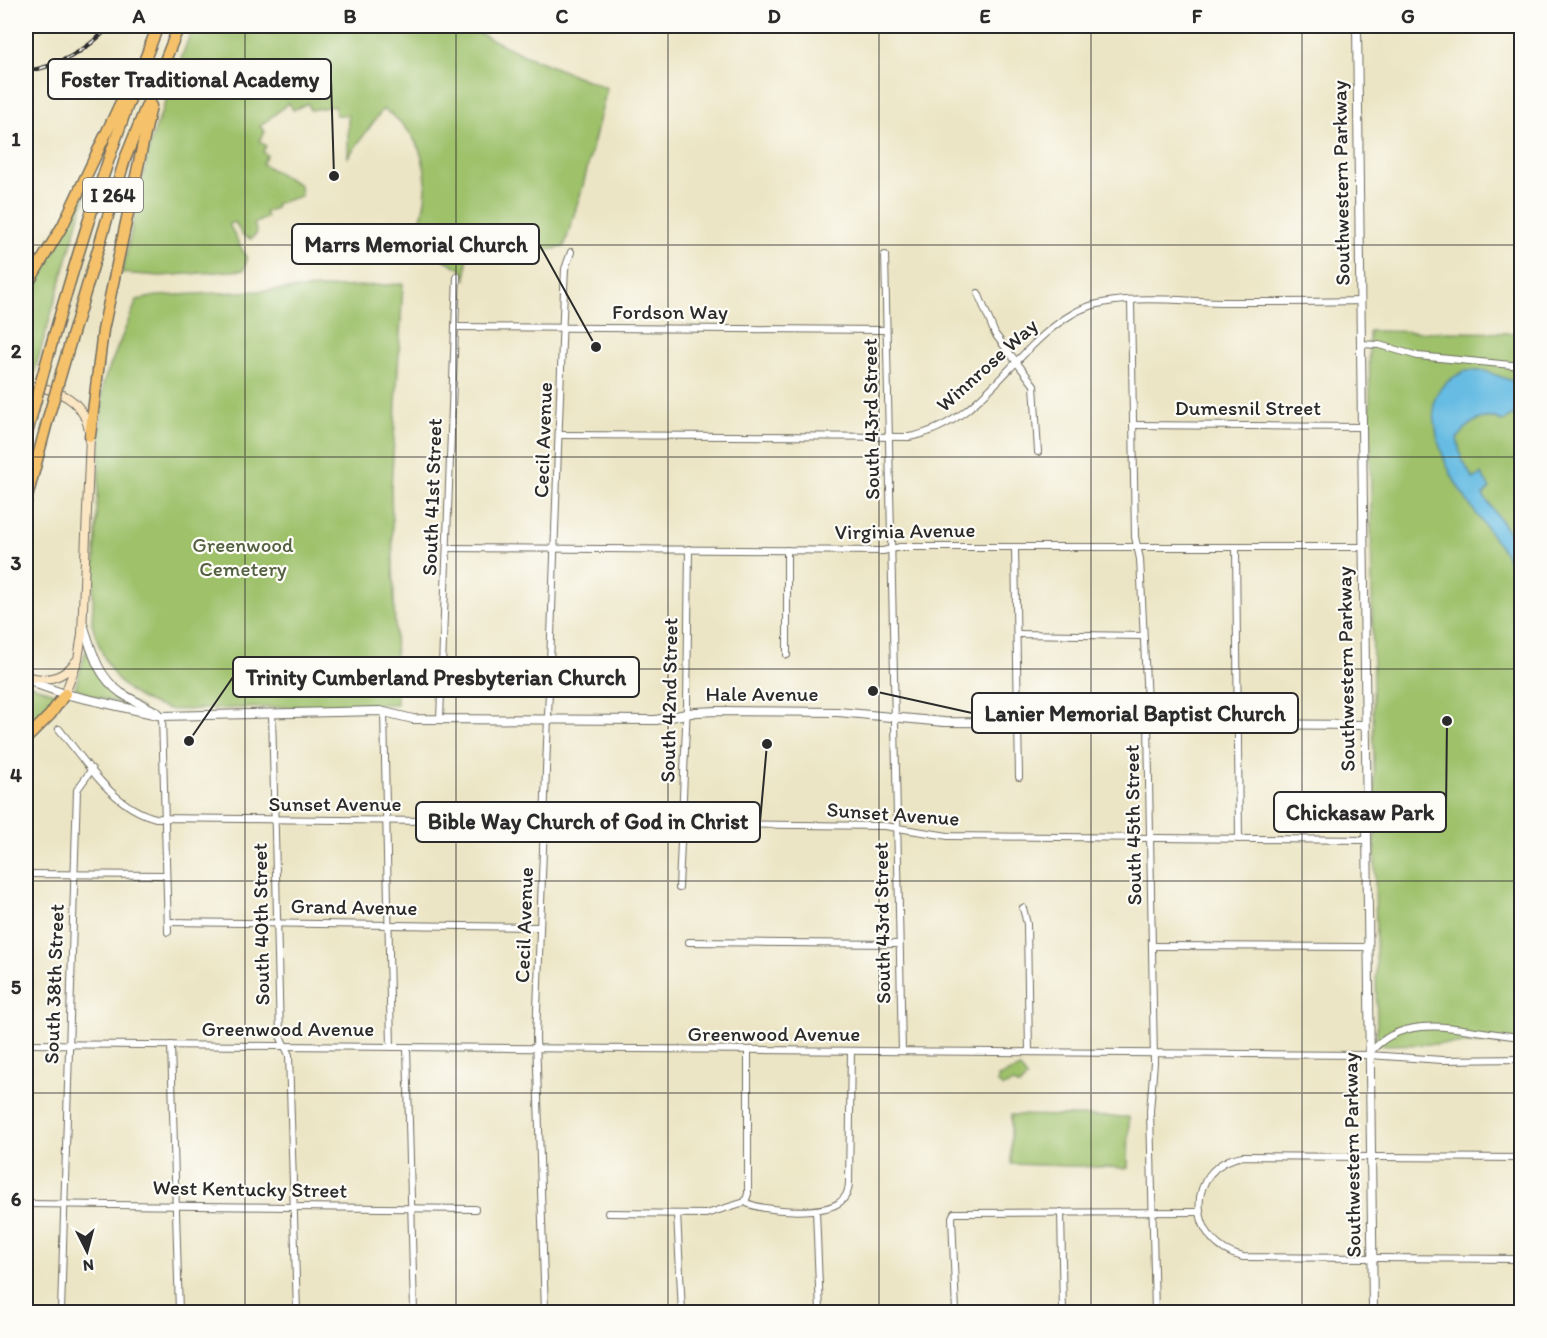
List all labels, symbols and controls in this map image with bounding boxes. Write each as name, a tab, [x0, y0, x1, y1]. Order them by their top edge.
text: A	[132, 4, 146, 28]
text: B	[344, 4, 357, 28]
text: C	[556, 4, 569, 28]
text: D	[767, 4, 781, 28]
text: E	[979, 4, 991, 28]
text: F	[1192, 4, 1203, 28]
text: G	[1401, 4, 1415, 28]
callout: Foster Traditional Academy	[48, 59, 331, 99]
text: Foster Traditional Academy	[61, 66, 320, 93]
street label: Southwestern Parkway	[1326, 80, 1355, 286]
text: 1	[11, 127, 21, 151]
road number: I 264	[83, 178, 143, 212]
callout: Marrs Memorial Church	[292, 224, 539, 264]
text: Marrs Memorial Church	[304, 231, 529, 258]
street label: Fordson Way	[612, 299, 728, 324]
street label: Winnrose Way	[931, 313, 1043, 417]
street label: South 43rd Street	[857, 338, 884, 500]
text: 2	[11, 339, 22, 363]
street label: Cecil Avenue	[528, 381, 557, 498]
street label: Dumesnil Street	[1175, 395, 1321, 420]
street label: South 41st Street	[416, 418, 447, 576]
street label: Virginia Avenue	[834, 517, 976, 544]
park label: Greenwood Cemetery	[192, 532, 294, 581]
text: 3	[11, 551, 22, 575]
street label: Southwestern Parkway	[1331, 566, 1360, 772]
street label: South 42nd Street	[655, 617, 682, 783]
callout: Trinity Cumberland Presbyterian Church	[233, 657, 639, 697]
text: Trinity Cumberland Presbyterian Church	[245, 664, 626, 691]
street label: Hale Avenue	[706, 681, 818, 706]
callout: Lanier Memorial Baptist Church	[972, 693, 1298, 733]
text: Lanier Memorial Baptist Church	[984, 700, 1287, 727]
street label: South 45th Street	[1119, 744, 1146, 906]
text: 4	[10, 763, 22, 787]
street label: Sunset Avenue	[269, 791, 402, 816]
callout: Chickasaw Park	[1274, 792, 1446, 832]
street label: Sunset Avenue	[826, 796, 960, 831]
text: Chickasaw Park	[1286, 799, 1435, 826]
callout: Bible Way Church of God in Christ	[416, 802, 760, 842]
text: Bible Way Church of God in Christ	[428, 808, 749, 835]
street label: South 40th Street	[247, 842, 274, 1006]
street label: South 43rd Street	[868, 842, 895, 1004]
street label: Cecil Avenue	[509, 866, 538, 983]
street label: Grand Avenue	[290, 893, 418, 920]
street label: South 38th Street	[38, 903, 69, 1064]
text: 5	[11, 975, 22, 999]
street label: Greenwood Avenue	[202, 1016, 374, 1041]
street label: Greenwood Avenue	[688, 1021, 860, 1046]
street label: Southwestern Parkway	[1337, 1052, 1366, 1258]
street label: West Kentucky Street	[152, 1174, 348, 1203]
text: 6	[11, 1187, 22, 1211]
north arrow	[57, 1221, 117, 1281]
text: N	[82, 1255, 95, 1275]

